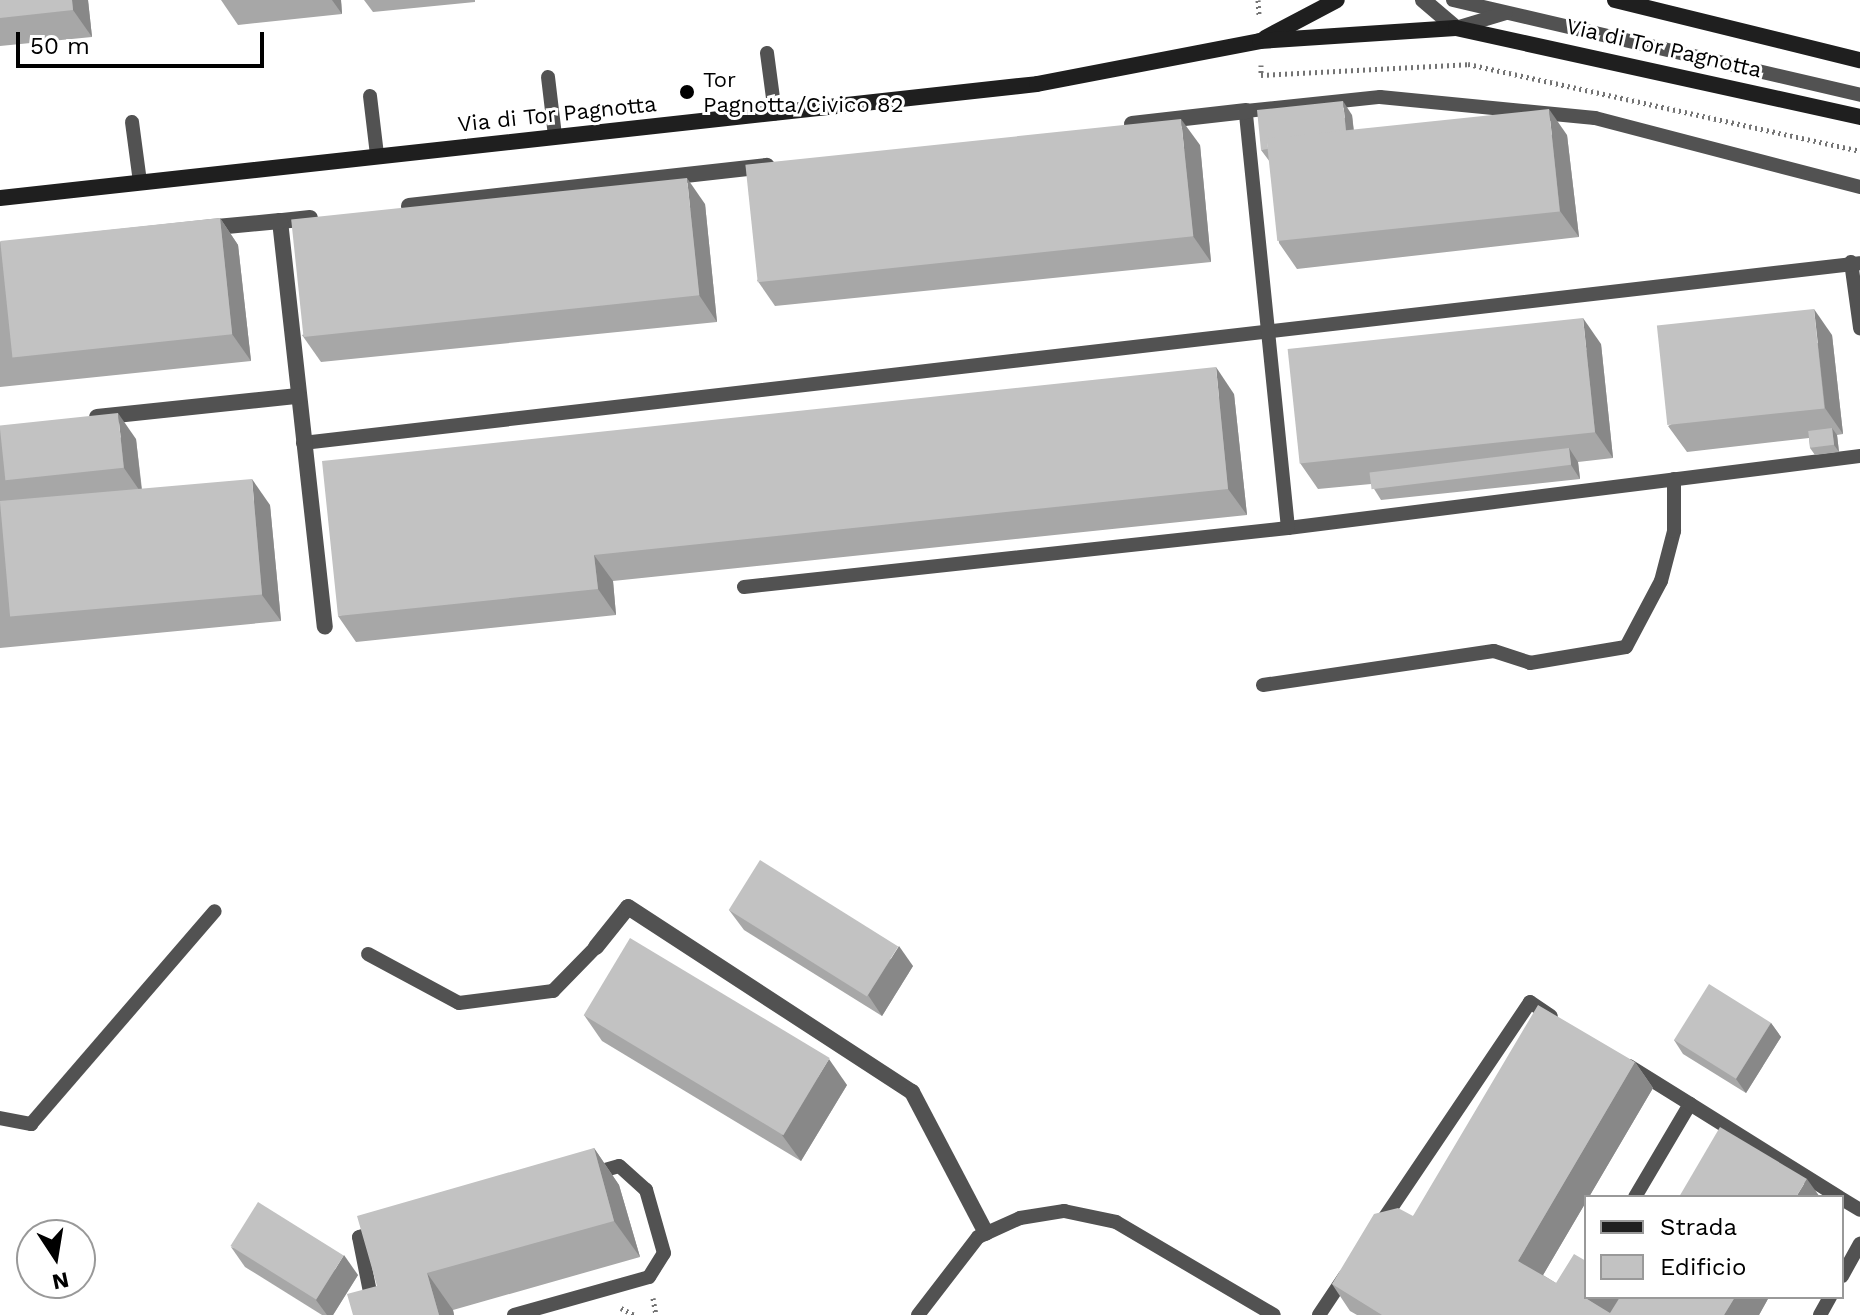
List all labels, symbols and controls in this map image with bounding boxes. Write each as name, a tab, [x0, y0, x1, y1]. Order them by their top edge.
street label: Via di Tor Pagnotta	[1563, 12, 1765, 84]
scale bar	[20, 16, 268, 66]
text: 50 m	[30, 32, 90, 60]
place label: Tor Pagnotta/Civico 82	[703, 66, 903, 118]
marker: Tor Pagnotta/Civico 82	[678, 83, 696, 101]
street label: Via di Tor Pagnotta	[455, 90, 659, 138]
legend	[1584, 1195, 1844, 1299]
text: Strada	[1660, 1213, 1737, 1241]
north arrow	[16, 1219, 96, 1299]
text: Edificio	[1660, 1253, 1746, 1281]
text: N	[50, 1267, 71, 1295]

